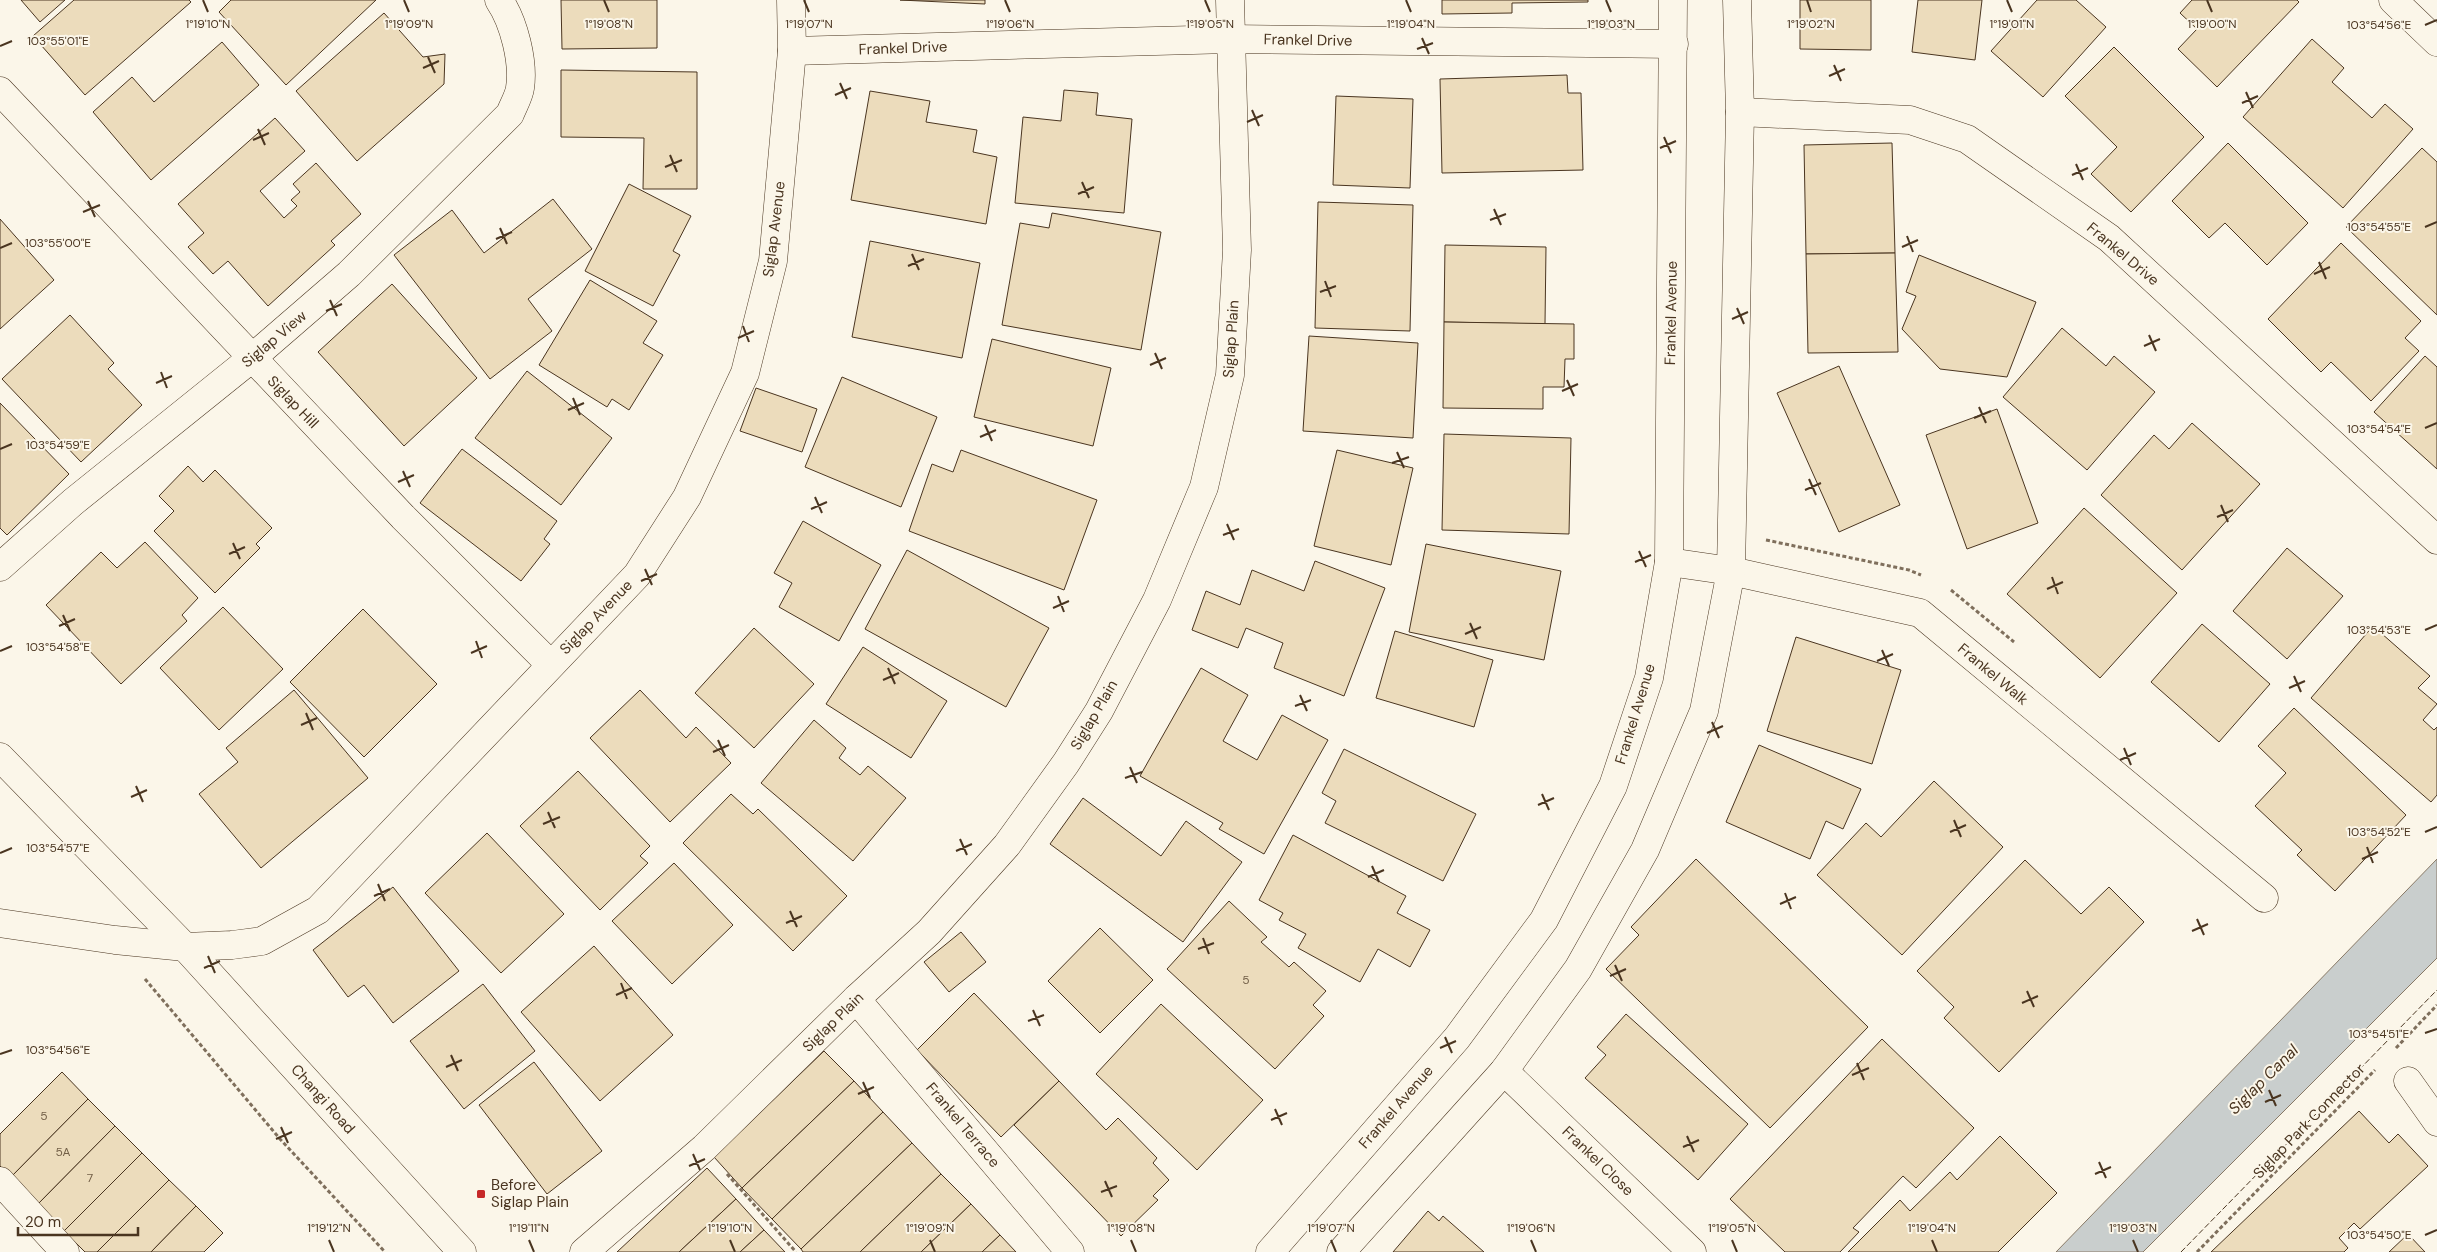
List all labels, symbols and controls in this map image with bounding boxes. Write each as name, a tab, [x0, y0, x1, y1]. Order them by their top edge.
text: 1°19'10"N	[186, 16, 230, 32]
text: 1°19'09"N	[385, 16, 433, 32]
text: 1°19'08"N	[585, 16, 633, 32]
text: 1°19'07"N	[785, 16, 833, 32]
text: 1°19'06"N	[986, 16, 1034, 32]
text: 1°19'05"N	[1186, 16, 1234, 32]
text: 1°19'04"N	[1387, 16, 1435, 32]
text: 1°19'03"N	[1587, 16, 1635, 32]
text: 1°19'02"N	[1787, 16, 1835, 32]
text: 1°19'01"N	[1990, 16, 2034, 32]
text: 1°19'00"N	[2187, 16, 2237, 32]
text: 103°54'56"E	[2347, 17, 2411, 33]
street label: Frankel Drive	[1263, 29, 1353, 51]
text: 103°55'01"E	[27, 33, 89, 49]
street label: Frankel Drive	[858, 36, 948, 60]
street label: Siglap Avenue	[758, 180, 790, 278]
street label: Frankel Drive	[2083, 218, 2163, 290]
text: 103°54'55"E	[2347, 219, 2411, 235]
text: 103°55'00"E	[25, 235, 91, 251]
street label: Frankel Avenue	[1660, 261, 1682, 365]
street label: Siglap Plain	[1218, 299, 1244, 379]
street label: Siglap View	[237, 306, 311, 372]
street label: Siglap Hill	[263, 371, 323, 433]
text: 103°54'54"E	[2347, 421, 2411, 437]
text: 103°54'59"E	[26, 437, 90, 453]
street label: Siglap Avenue	[555, 575, 637, 659]
text: 103°54'53"E	[2347, 622, 2411, 638]
text: 103°54'58"E	[26, 639, 90, 655]
street label: Frankel Walk	[1954, 639, 2033, 710]
street label: Frankel Avenue	[1610, 661, 1660, 767]
street label: Siglap Plain	[1066, 676, 1122, 754]
text: 103°54'52"E	[2347, 824, 2411, 840]
text: 103°54'57"E	[26, 840, 90, 856]
house number: 5	[1242, 972, 1250, 988]
street label: Siglap Plain	[798, 988, 868, 1056]
text: 103°54'51"E	[2349, 1026, 2410, 1042]
water label: Siglap Canal	[2224, 1040, 2303, 1119]
text: 103°54'56"E	[26, 1042, 90, 1058]
street label: Siglap Park Connector	[2249, 1059, 2370, 1183]
street label: Changi Road	[286, 1060, 360, 1138]
street label: Frankel Avenue	[1354, 1061, 1438, 1153]
street label: Frankel Terrace	[922, 1078, 1004, 1172]
house number: 5	[40, 1108, 48, 1124]
street label: Frankel Close	[1558, 1122, 1638, 1200]
house number: 5A	[56, 1144, 70, 1160]
house number: 7	[87, 1170, 93, 1186]
place label: Before Siglap Plain	[491, 1175, 569, 1212]
marker: Before Siglap Plain	[475, 1188, 487, 1200]
scale bar	[18, 1204, 138, 1236]
text: 20 m	[25, 1212, 61, 1232]
text: 1°19'12"N	[307, 1220, 351, 1236]
text: 1°19'11"N	[509, 1220, 549, 1236]
text: 1°19'10"N	[708, 1220, 752, 1236]
text: 1°19'09"N	[906, 1220, 954, 1236]
text: 1°19'08"N	[1107, 1220, 1155, 1236]
text: 1°19'07"N	[1307, 1220, 1355, 1236]
text: 1°19'06"N	[1507, 1220, 1555, 1236]
text: 1°19'05"N	[1708, 1220, 1756, 1236]
text: 1°19'04"N	[1908, 1220, 1956, 1236]
text: 1°19'03"N	[2109, 1220, 2157, 1236]
text: 103°54'50"E	[2346, 1227, 2412, 1243]

